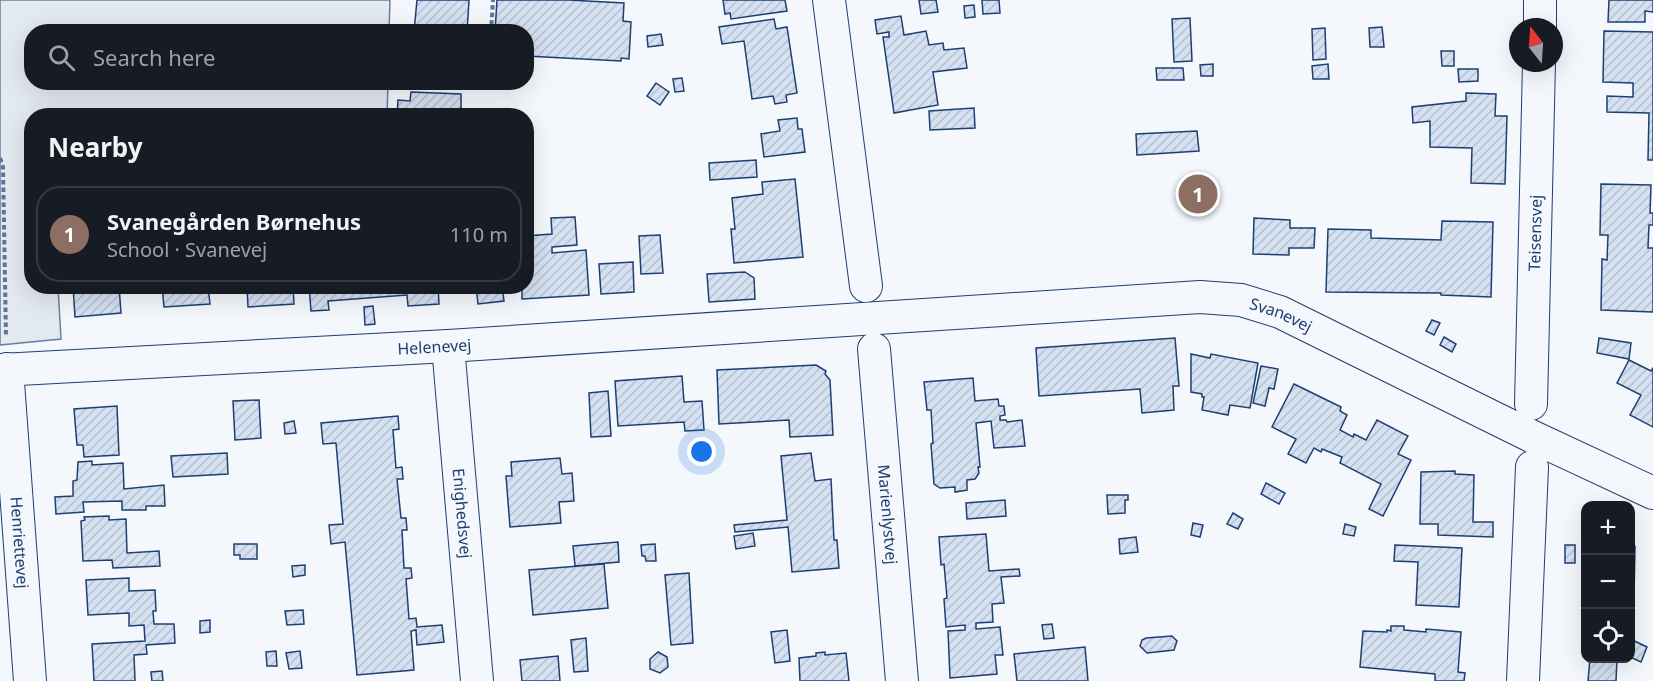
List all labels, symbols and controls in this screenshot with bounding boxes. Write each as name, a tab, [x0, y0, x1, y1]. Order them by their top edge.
north arrow	[1509, 18, 1563, 72]
search box	[24, 24, 534, 90]
icon: search	[45, 41, 78, 74]
text: Search here	[93, 42, 215, 72]
text: Nearby	[48, 129, 143, 165]
pin: 1	[1178, 172, 1218, 216]
street label: Teisensvej	[1523, 195, 1547, 272]
text: Svanegården Børnehus	[107, 206, 361, 236]
text: 1	[64, 221, 75, 248]
text: 110 m	[450, 221, 508, 248]
text: School · Svanevej	[107, 236, 267, 263]
street label: Svanevej	[1247, 292, 1316, 337]
street label: Helenevej	[397, 334, 472, 360]
your location	[687, 437, 716, 466]
street label: Marienlystvej	[873, 464, 903, 565]
street label: Enighedsvej	[448, 467, 477, 559]
street label: Henriettevej	[5, 496, 34, 589]
map controls	[1581, 501, 1635, 663]
button: +	[1581, 501, 1635, 555]
button: −	[1581, 555, 1635, 609]
button: locate	[1581, 609, 1635, 663]

